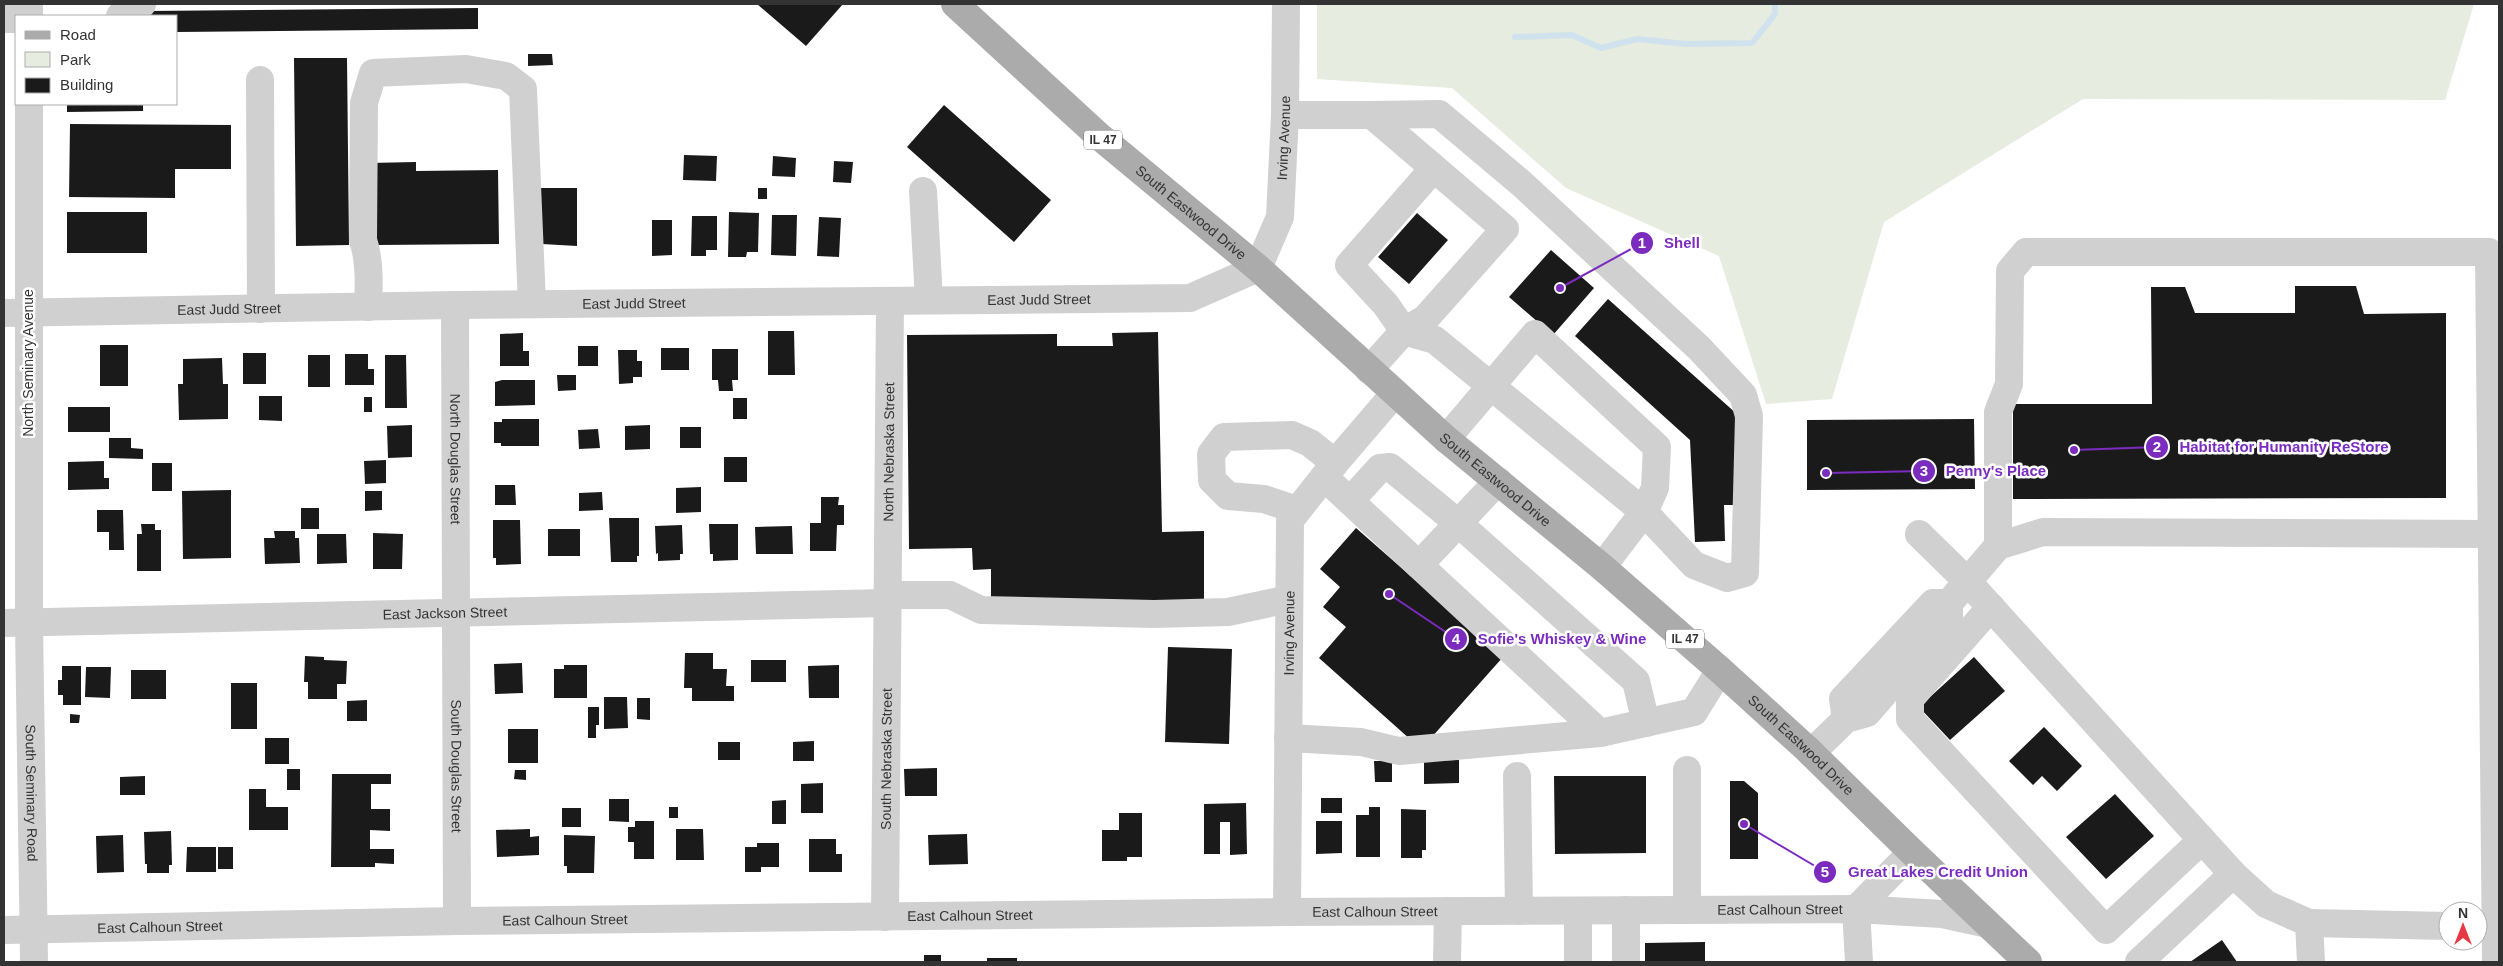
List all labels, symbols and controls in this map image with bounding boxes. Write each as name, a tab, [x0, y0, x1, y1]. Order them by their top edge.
legend	[15, 15, 178, 105]
text: Road	[60, 26, 96, 43]
text: Park	[60, 51, 91, 68]
text: Building	[60, 76, 113, 93]
street label: Irving Avenue	[1274, 95, 1293, 181]
road number: IL 47	[1084, 130, 1122, 150]
street label: South Eastwood Drive	[1133, 162, 1250, 263]
callout: Shell	[1629, 228, 1710, 258]
text: 1	[1638, 234, 1646, 251]
text: Shell	[1664, 234, 1700, 251]
street label: North Seminary Avenue	[20, 289, 36, 437]
street label: East Judd Street	[987, 291, 1091, 308]
street label: East Judd Street	[582, 295, 686, 312]
street label: East Judd Street	[177, 300, 281, 318]
street label: North Nebraska Street	[880, 382, 897, 522]
street label: North Douglas Street	[447, 394, 464, 525]
street label: South Eastwood Drive	[1437, 429, 1554, 530]
callout: Habitat for Humanity ReStore	[2144, 432, 2399, 462]
text: 2	[2153, 438, 2161, 455]
text: Habitat for Humanity ReStore	[2179, 438, 2389, 455]
callout: Penny's Place	[1911, 456, 2056, 486]
text: 3	[1920, 462, 1928, 479]
text: Penny's Place	[1946, 462, 2046, 479]
street label: Irving Avenue	[1281, 590, 1297, 675]
street label: East Jackson Street	[382, 604, 507, 622]
callout: Sofie's Whiskey & Wine	[1443, 624, 1657, 654]
text: 4	[1452, 630, 1461, 647]
text: Sofie's Whiskey & Wine	[1478, 630, 1646, 647]
road number: IL 47	[1666, 630, 1704, 648]
street label: South Nebraska Street	[878, 688, 895, 830]
street label: South Eastwood Drive	[1745, 692, 1857, 798]
street label: South Douglas Street	[448, 699, 465, 833]
street label: South Seminary Road	[22, 724, 41, 862]
callout: Great Lakes Credit Union	[1813, 857, 2038, 887]
text: 5	[1821, 863, 1829, 880]
text: Great Lakes Credit Union	[1848, 863, 2028, 880]
street label: East Calhoun Street	[1717, 901, 1843, 918]
north arrow	[2438, 901, 2488, 951]
street label: East Calhoun Street	[1312, 903, 1438, 920]
text: N	[2458, 905, 2468, 921]
street label: East Calhoun Street	[907, 907, 1033, 924]
street label: East Calhoun Street	[502, 911, 628, 929]
street label: East Calhoun Street	[97, 918, 223, 936]

